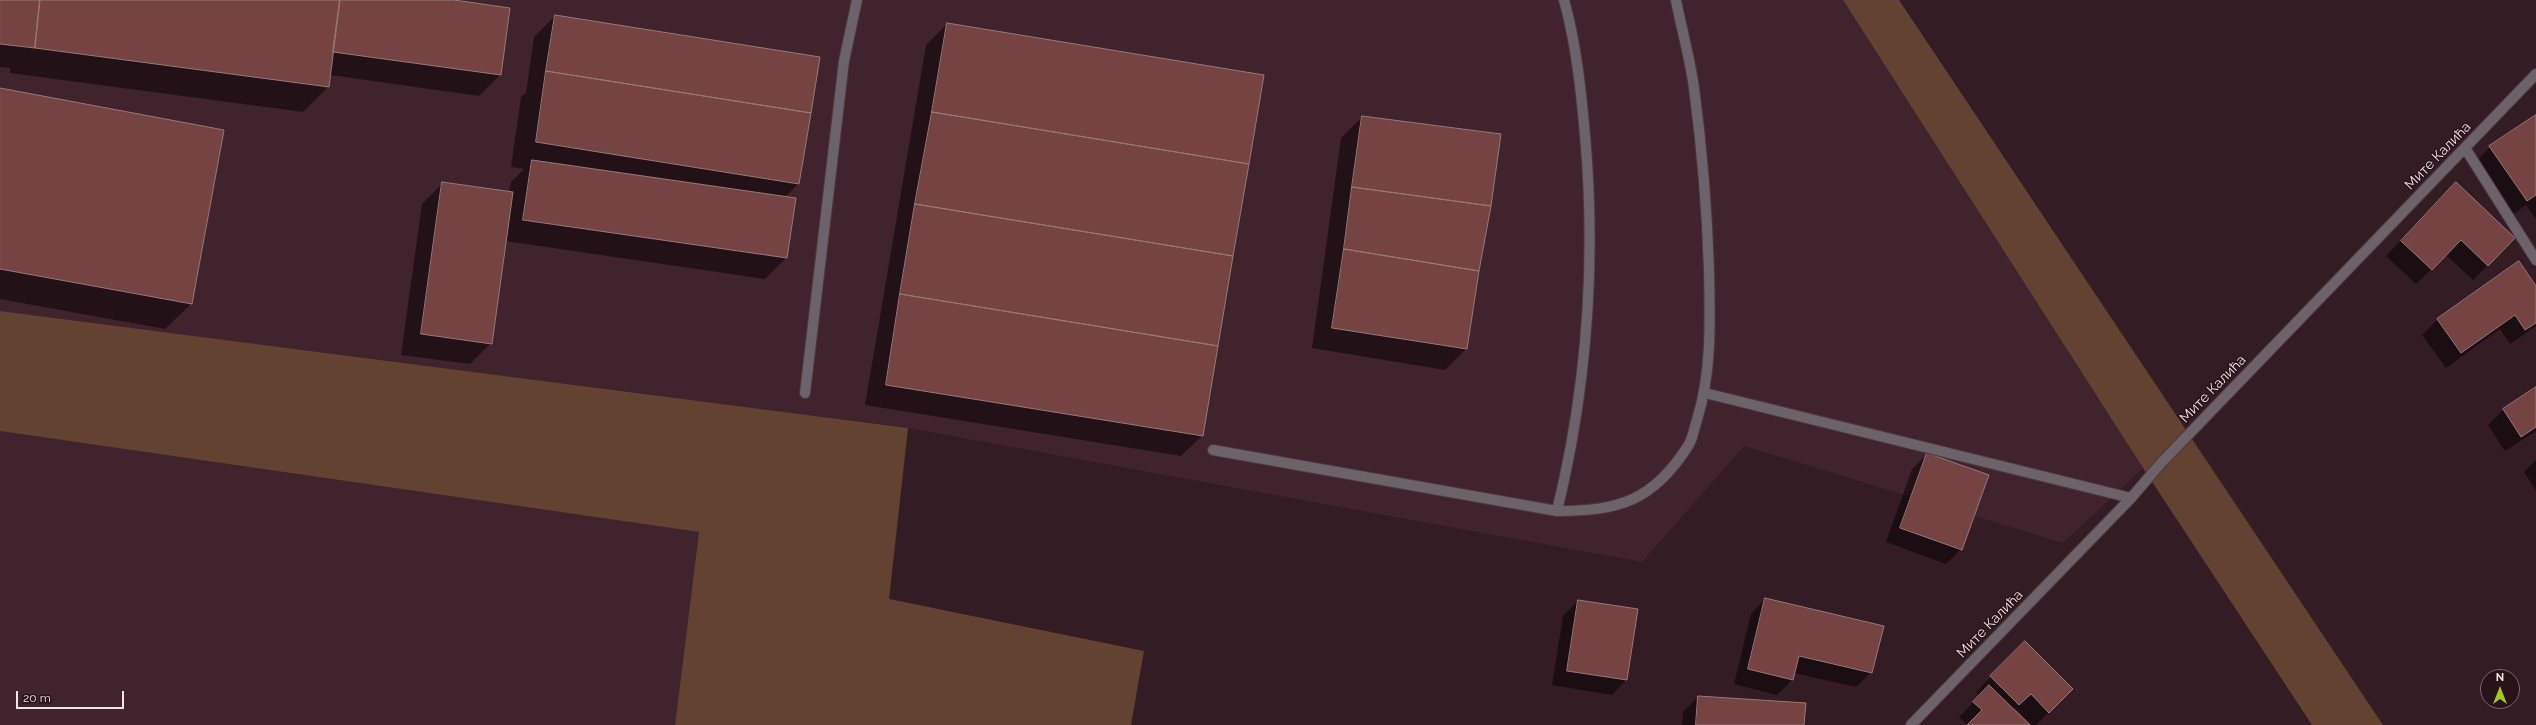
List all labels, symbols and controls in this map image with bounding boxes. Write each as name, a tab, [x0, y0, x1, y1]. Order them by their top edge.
street label: Мите Калића	[2402, 119, 2474, 193]
street label: Мите Калића	[2177, 352, 2249, 426]
street label: Мите Калића	[1954, 587, 2026, 661]
north arrow	[2480, 669, 2520, 709]
text: N	[2496, 671, 2504, 684]
scale bar	[18, 683, 126, 709]
text: 20 m	[23, 691, 51, 705]

